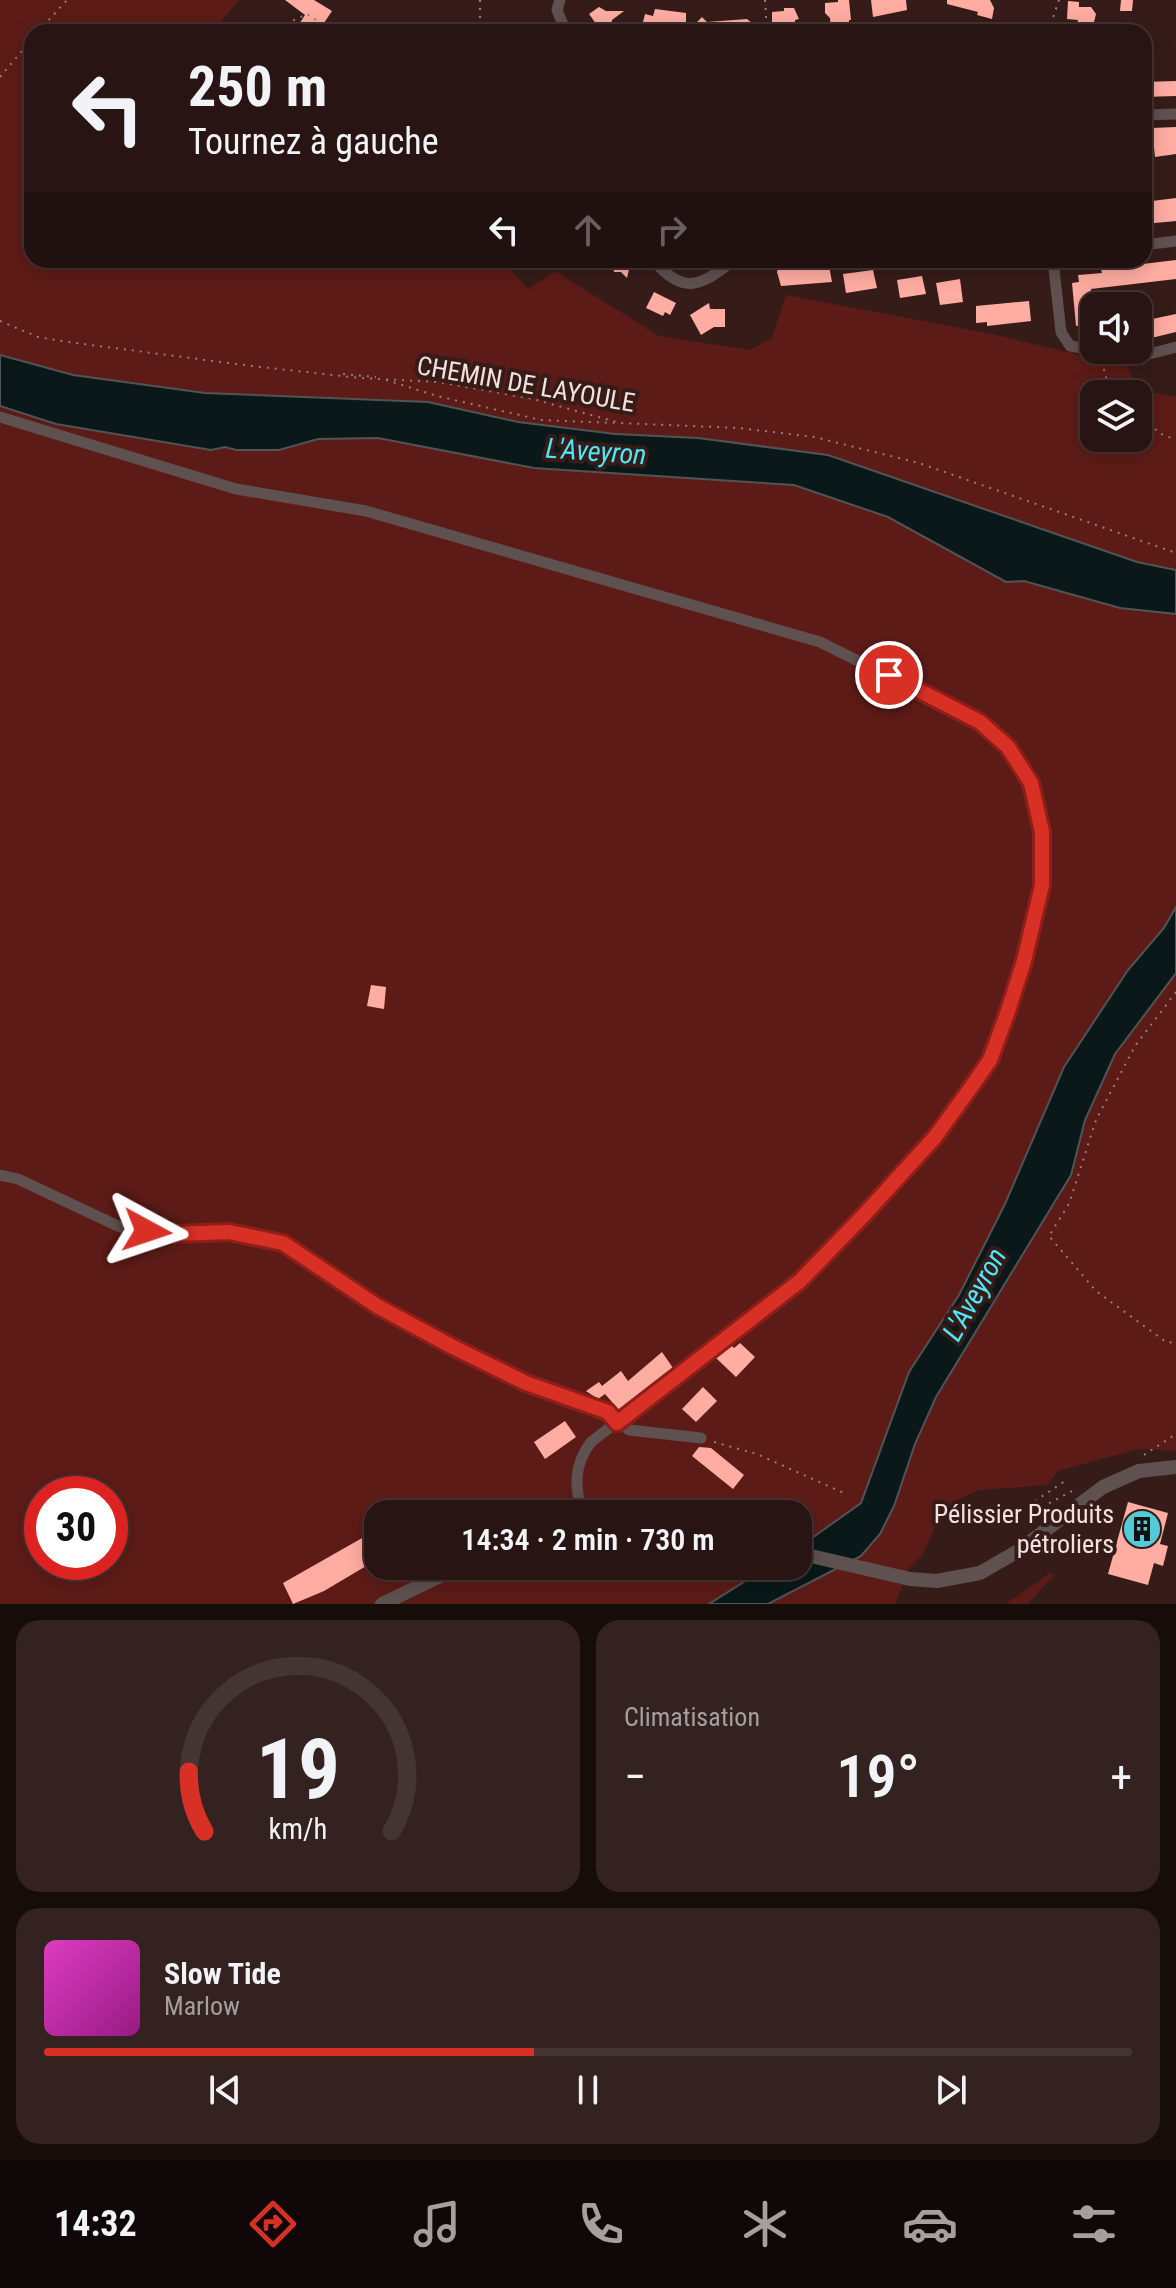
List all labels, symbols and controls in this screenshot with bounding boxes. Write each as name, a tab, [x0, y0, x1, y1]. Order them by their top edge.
text: 250 m	[188, 54, 327, 120]
icon: left	[56, 56, 160, 160]
text: Tournez à gauche	[188, 121, 439, 163]
icon: left	[482, 208, 526, 252]
icon: ahead	[566, 208, 610, 252]
icon: right	[650, 208, 694, 252]
map controls	[1080, 292, 1152, 452]
button: sound	[1080, 292, 1152, 364]
street label: CHEMIN DE LAYOULE	[415, 350, 637, 418]
button: layers	[1080, 380, 1152, 452]
water label: L'Aveyron	[544, 432, 648, 471]
pin	[855, 641, 923, 709]
icon: arrive	[867, 653, 911, 697]
position arrow	[105, 1189, 189, 1273]
water label: L'Aveyron	[936, 1242, 1013, 1346]
speed limit sign: 30	[24, 1476, 128, 1580]
place label: Pélissier Produits pétroliers	[934, 1499, 1114, 1559]
building icon: Pélissier Produits pétroliers	[1121, 1508, 1163, 1550]
text: 14:34 · 2 min · 730 m	[461, 1522, 715, 1557]
text: Climatisation	[624, 1702, 760, 1732]
text: 19	[256, 1721, 340, 1818]
text: 19°	[836, 1741, 920, 1812]
text: −	[624, 1751, 646, 1803]
text: +	[1110, 1751, 1132, 1803]
text: km/h	[269, 1812, 327, 1846]
text: Slow Tide	[164, 1956, 281, 1991]
text: Marlow	[164, 1991, 240, 2021]
icon: previous	[203, 2068, 247, 2112]
icon: pause	[566, 2068, 610, 2112]
icon: next	[929, 2068, 973, 2112]
icon: directions	[245, 2196, 301, 2252]
icon: music	[409, 2196, 465, 2252]
icon: phone	[573, 2196, 629, 2252]
icon: climate	[737, 2196, 793, 2252]
icon: car	[902, 2196, 958, 2252]
icon: filters	[1066, 2196, 1122, 2252]
text: 14:32	[54, 2203, 137, 2245]

